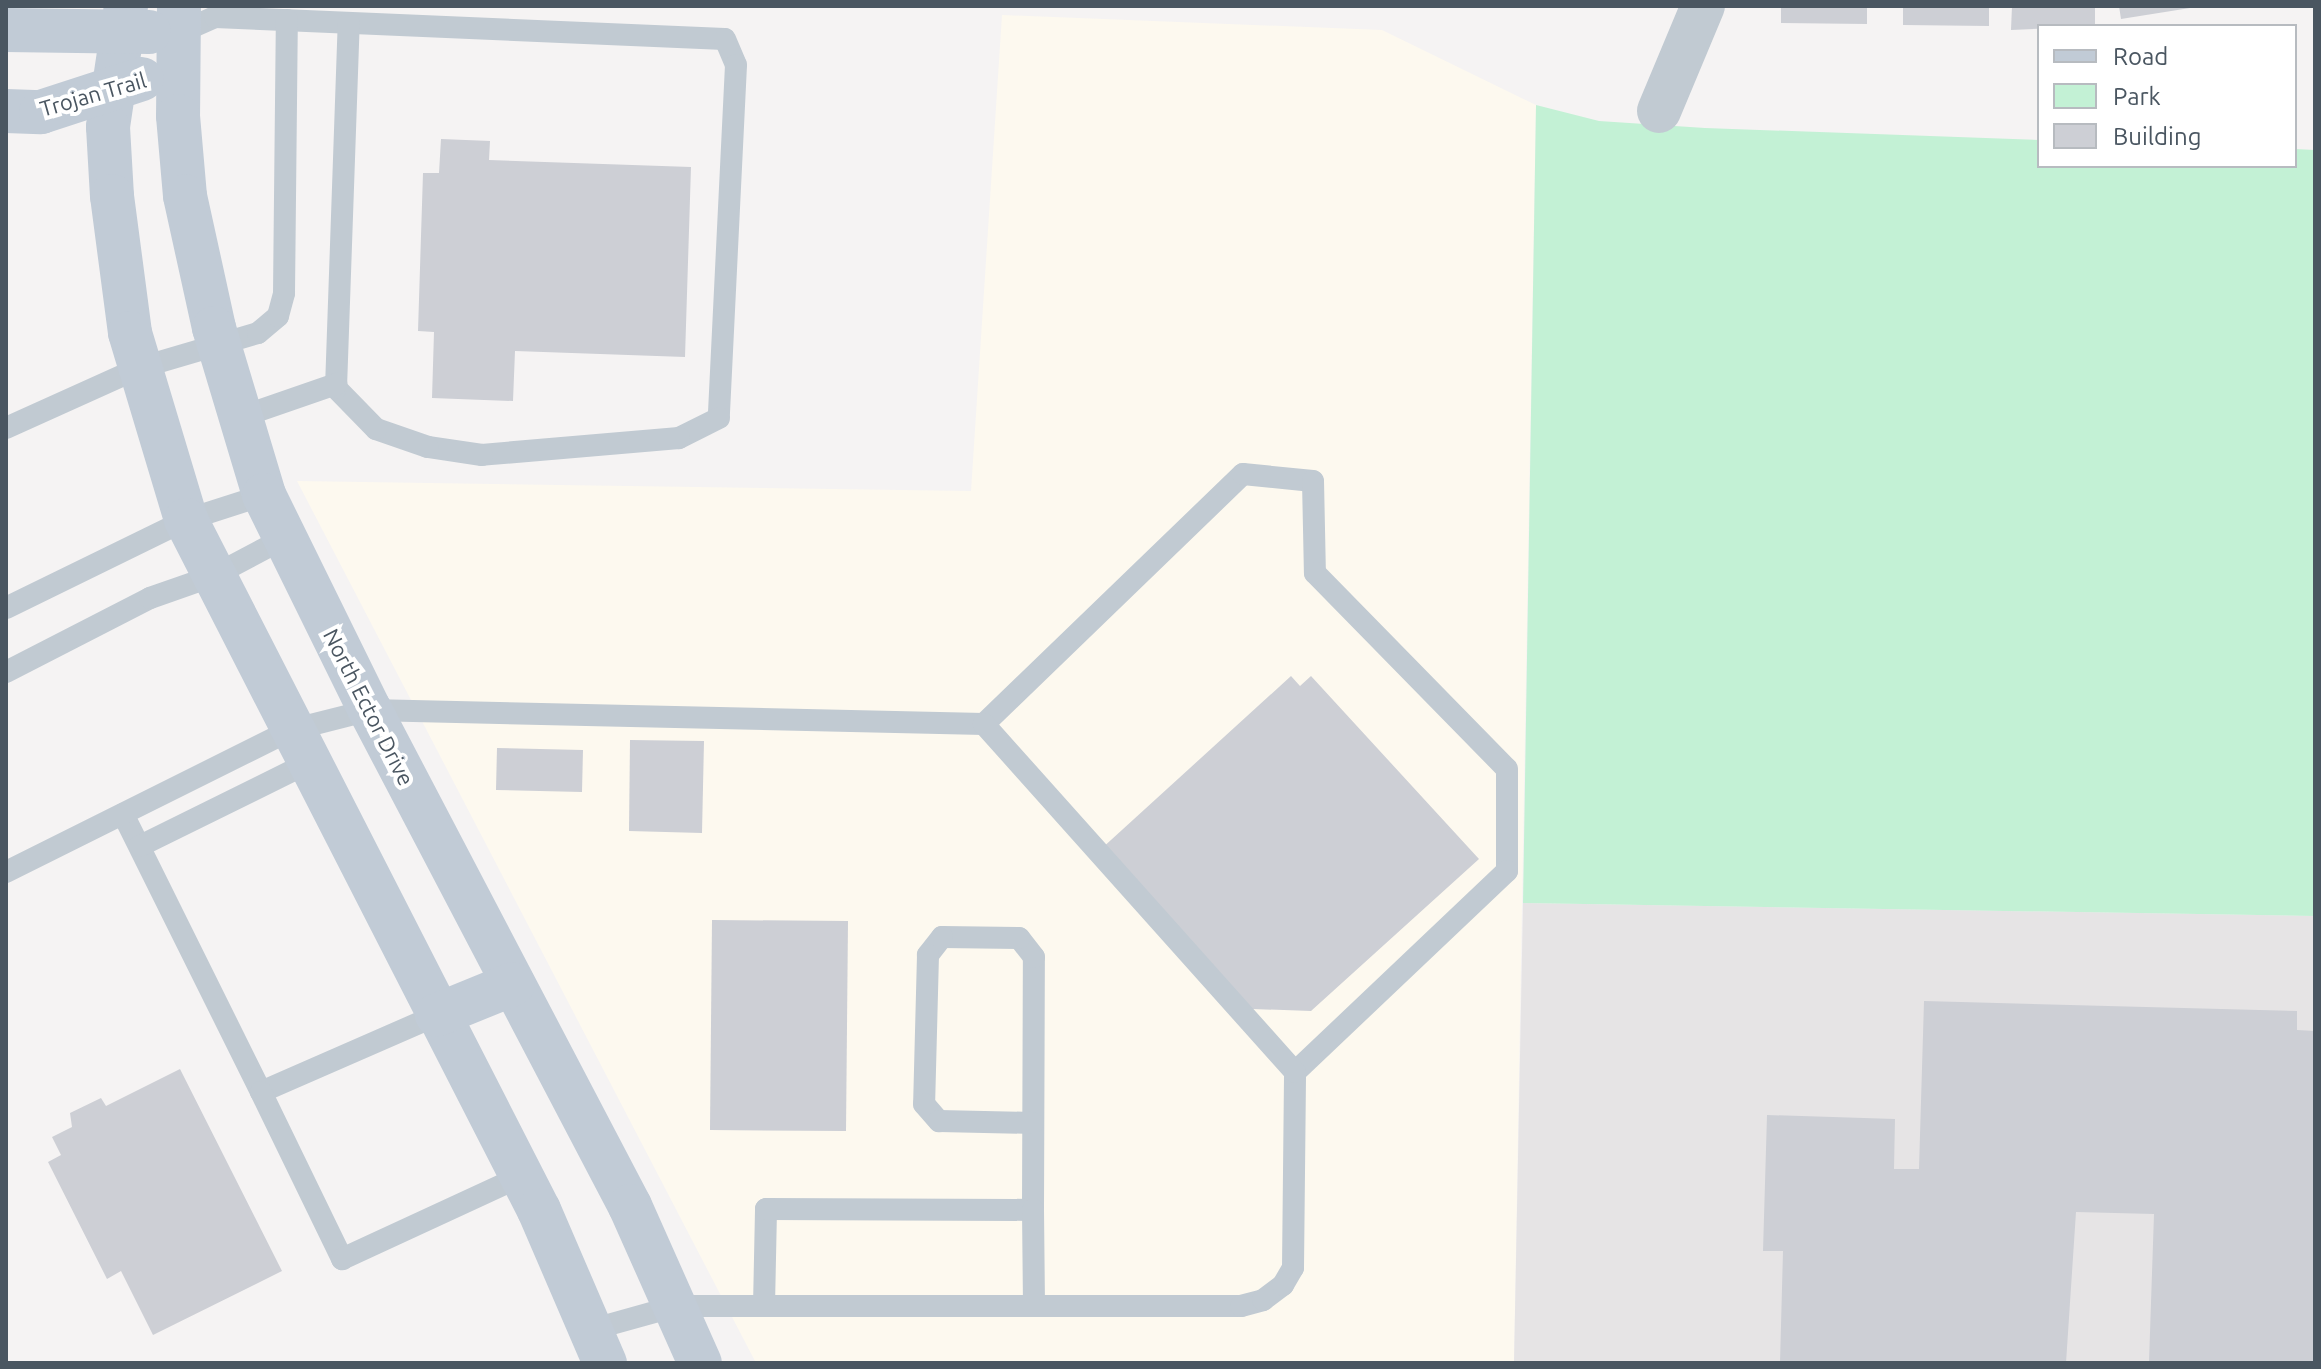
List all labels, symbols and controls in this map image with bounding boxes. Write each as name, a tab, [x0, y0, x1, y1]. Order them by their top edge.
legend	[2037, 24, 2297, 168]
text: Road	[2113, 43, 2168, 70]
street label: Trojan Trail	[37, 66, 149, 122]
text: Park	[2113, 83, 2161, 110]
text: Building	[2113, 123, 2201, 150]
street label: North Ector Drive	[318, 624, 420, 790]

